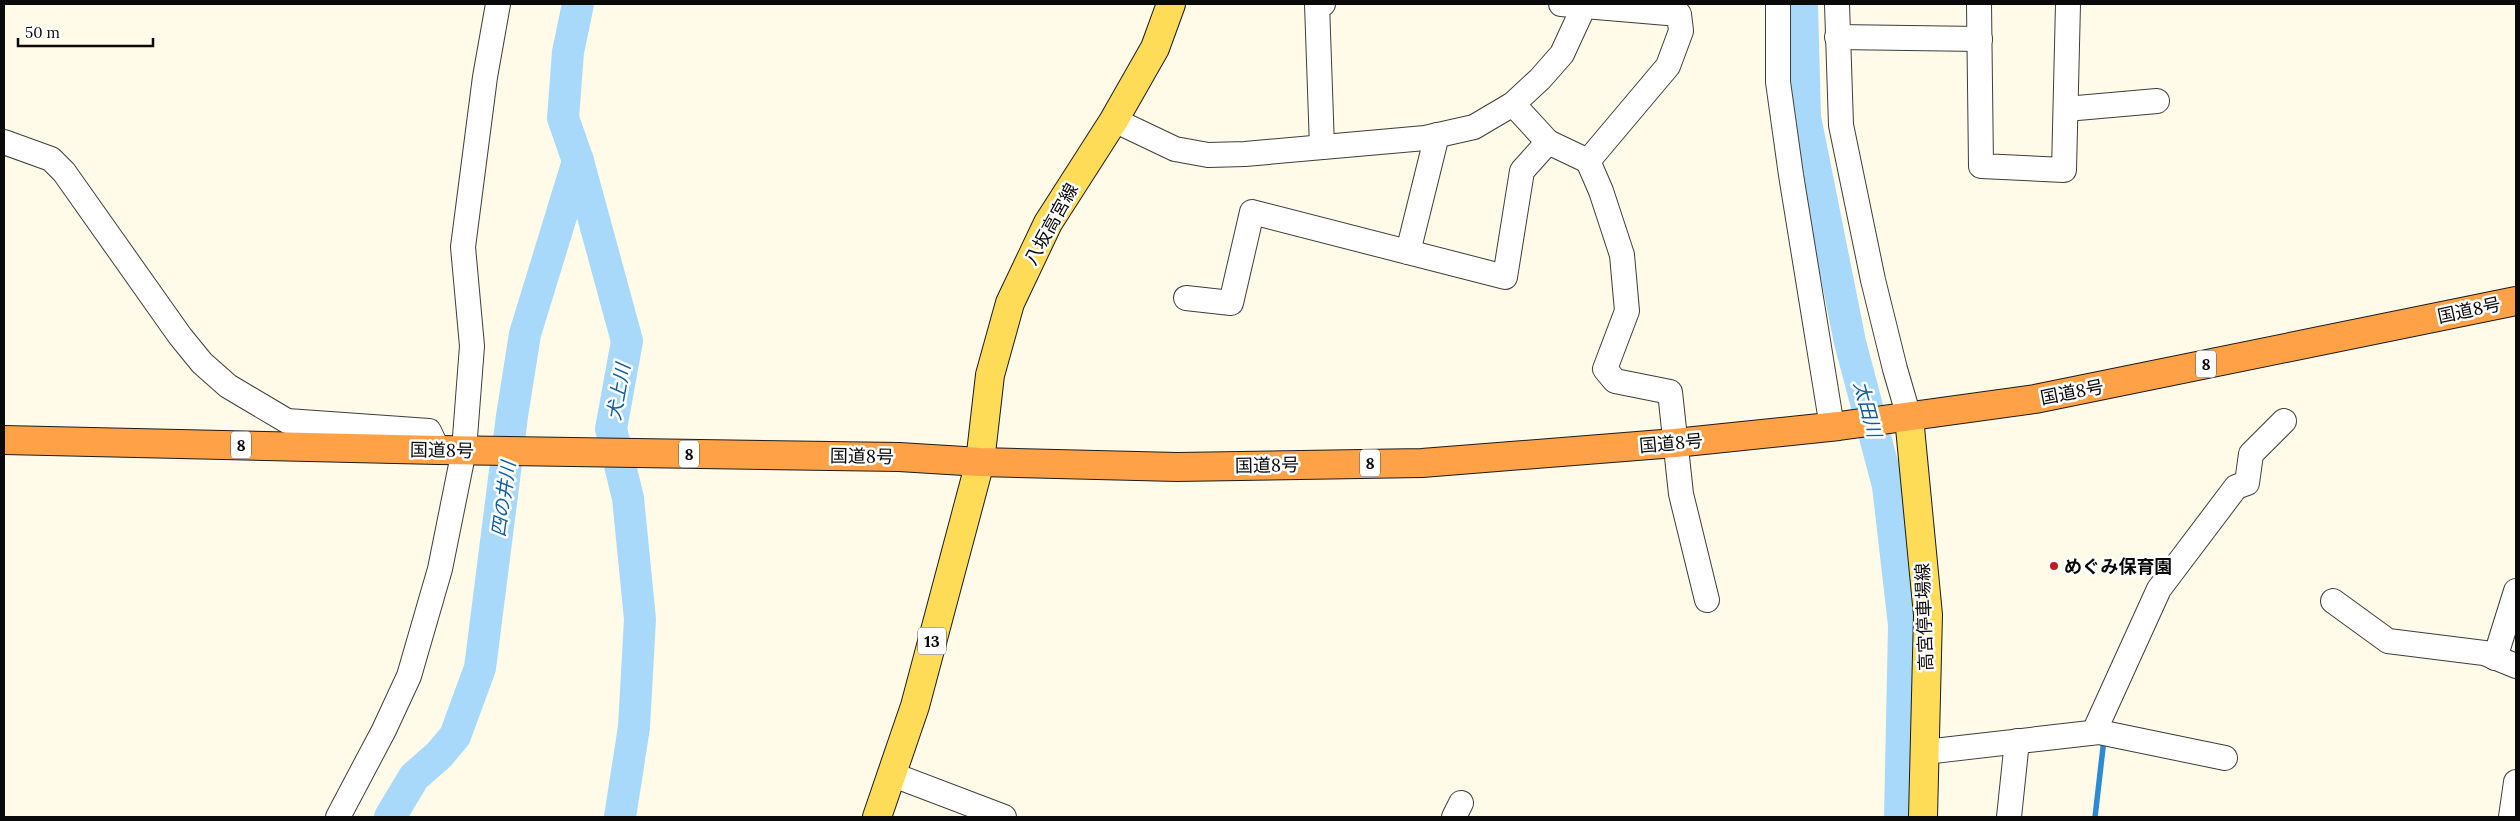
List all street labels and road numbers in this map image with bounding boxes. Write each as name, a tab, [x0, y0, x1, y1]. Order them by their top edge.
street label: 八坂高宮線	[1019, 179, 1083, 269]
street label: 国道8号	[2435, 292, 2503, 328]
road number: 8	[2196, 350, 2216, 378]
street label: 国道8号	[2038, 375, 2106, 409]
street label: 国道8号	[1638, 429, 1704, 457]
road number: 8	[231, 432, 251, 458]
street label: 国道8号	[410, 438, 474, 462]
road number: 8	[679, 440, 699, 468]
street label: 国道8号	[830, 444, 894, 468]
road number: 8	[1360, 449, 1380, 476]
street label: 国道8号	[1235, 453, 1299, 477]
street label: 高宮停車場線	[1911, 563, 1937, 671]
road number: 13	[918, 627, 946, 654]

